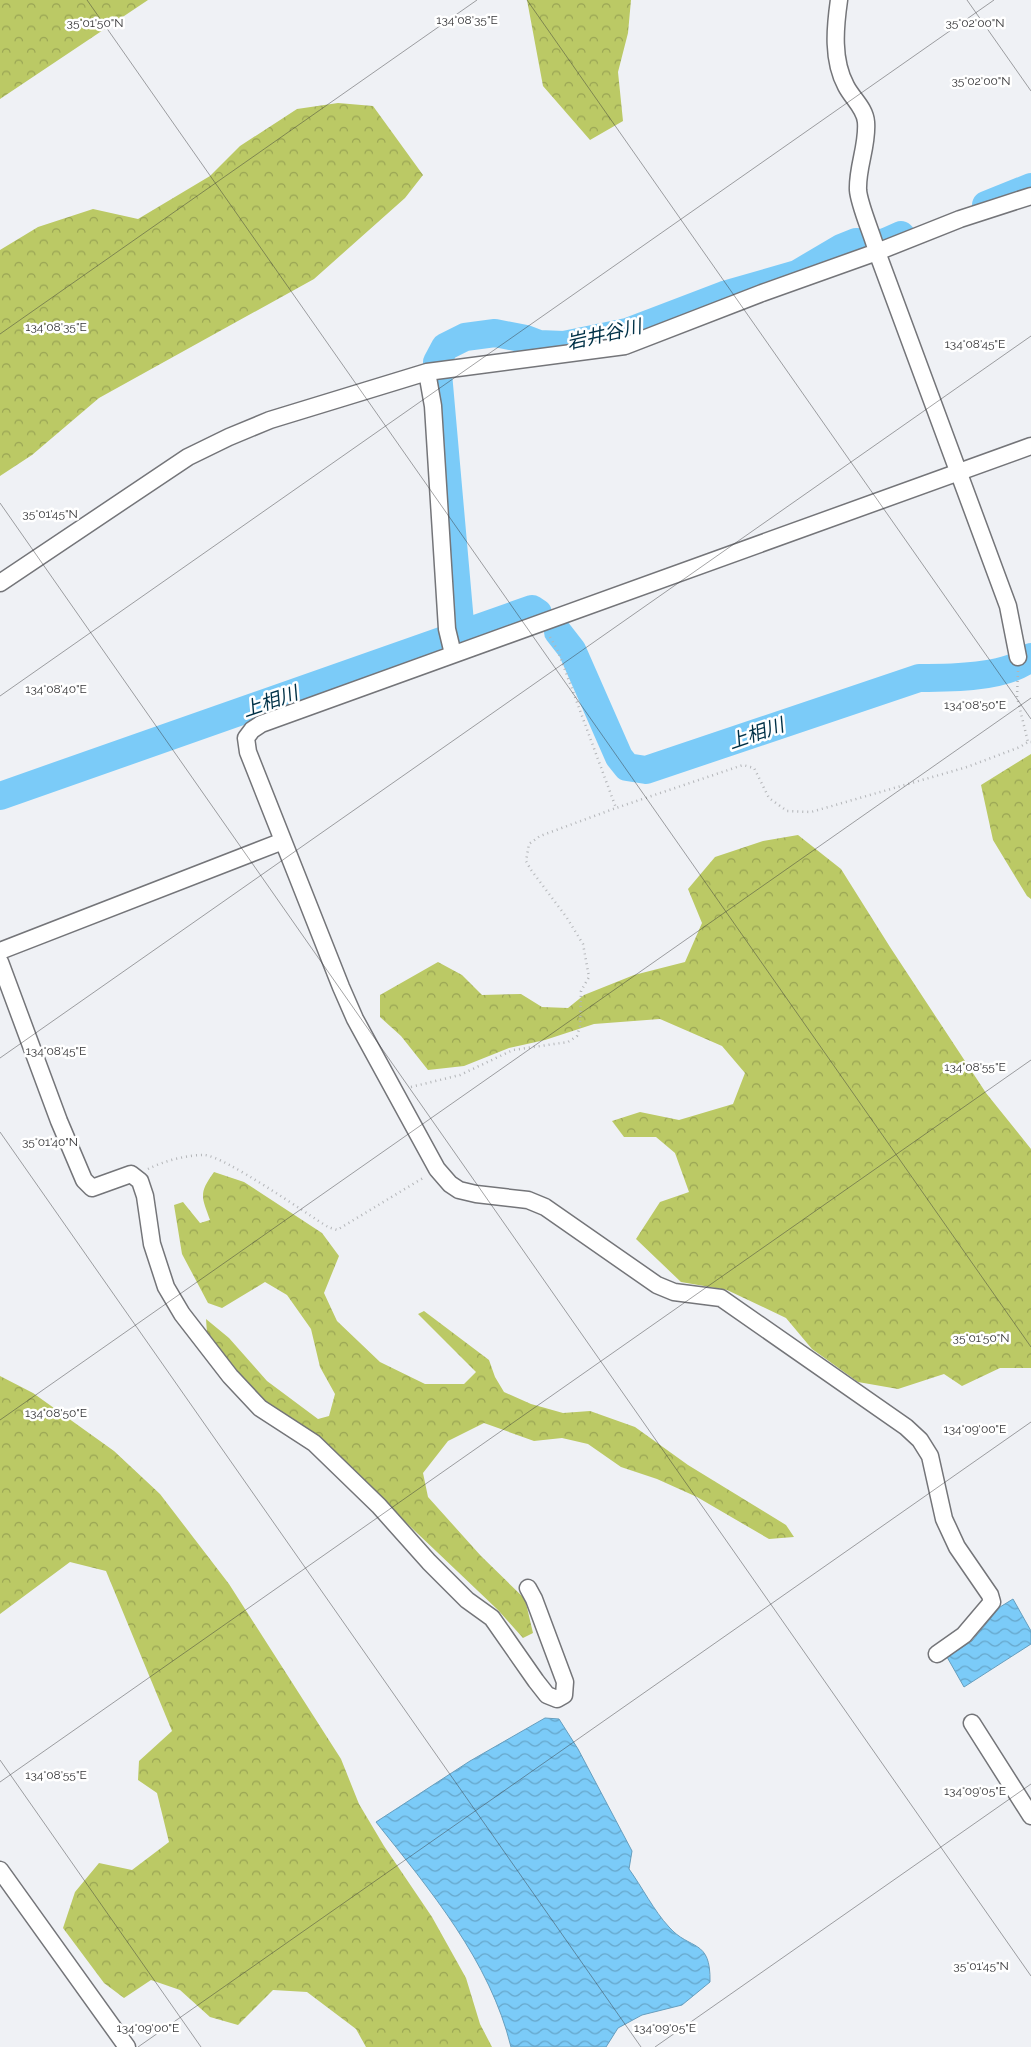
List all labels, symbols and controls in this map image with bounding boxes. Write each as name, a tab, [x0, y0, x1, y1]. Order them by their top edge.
text: 134°08'35"E	[436, 13, 498, 27]
text: 35°01'50"N	[67, 16, 123, 30]
text: 35°02'00"N	[945, 16, 1005, 30]
text: 35°02'00"N	[951, 74, 1011, 88]
water label: 岩井谷川	[564, 314, 645, 353]
text: 134°08'35"E	[25, 320, 87, 334]
text: 134°08'45"E	[945, 337, 1005, 351]
text: 35°01'45"N	[22, 507, 78, 521]
water label: 上相川	[239, 681, 302, 721]
text: 134°08'40"E	[25, 682, 87, 696]
text: 134°08'50"E	[944, 698, 1006, 712]
water label: 上相川	[725, 713, 788, 753]
text: 134°08'45"E	[26, 1044, 86, 1058]
text: 134°08'55"E	[944, 1060, 1006, 1074]
text: 35°01'40"N	[22, 1135, 78, 1149]
text: 35°01'50"N	[953, 1331, 1009, 1345]
text: 134°08'50"E	[25, 1406, 87, 1420]
text: 134°09'00"E	[944, 1422, 1006, 1436]
text: 134°08'55"E	[25, 1768, 87, 1782]
text: 134°09'05"E	[944, 1784, 1006, 1798]
text: 35°01'45"N	[953, 1959, 1009, 1973]
text: 134°09'00"E	[117, 2021, 179, 2035]
text: 134°09'05"E	[634, 2021, 696, 2035]

